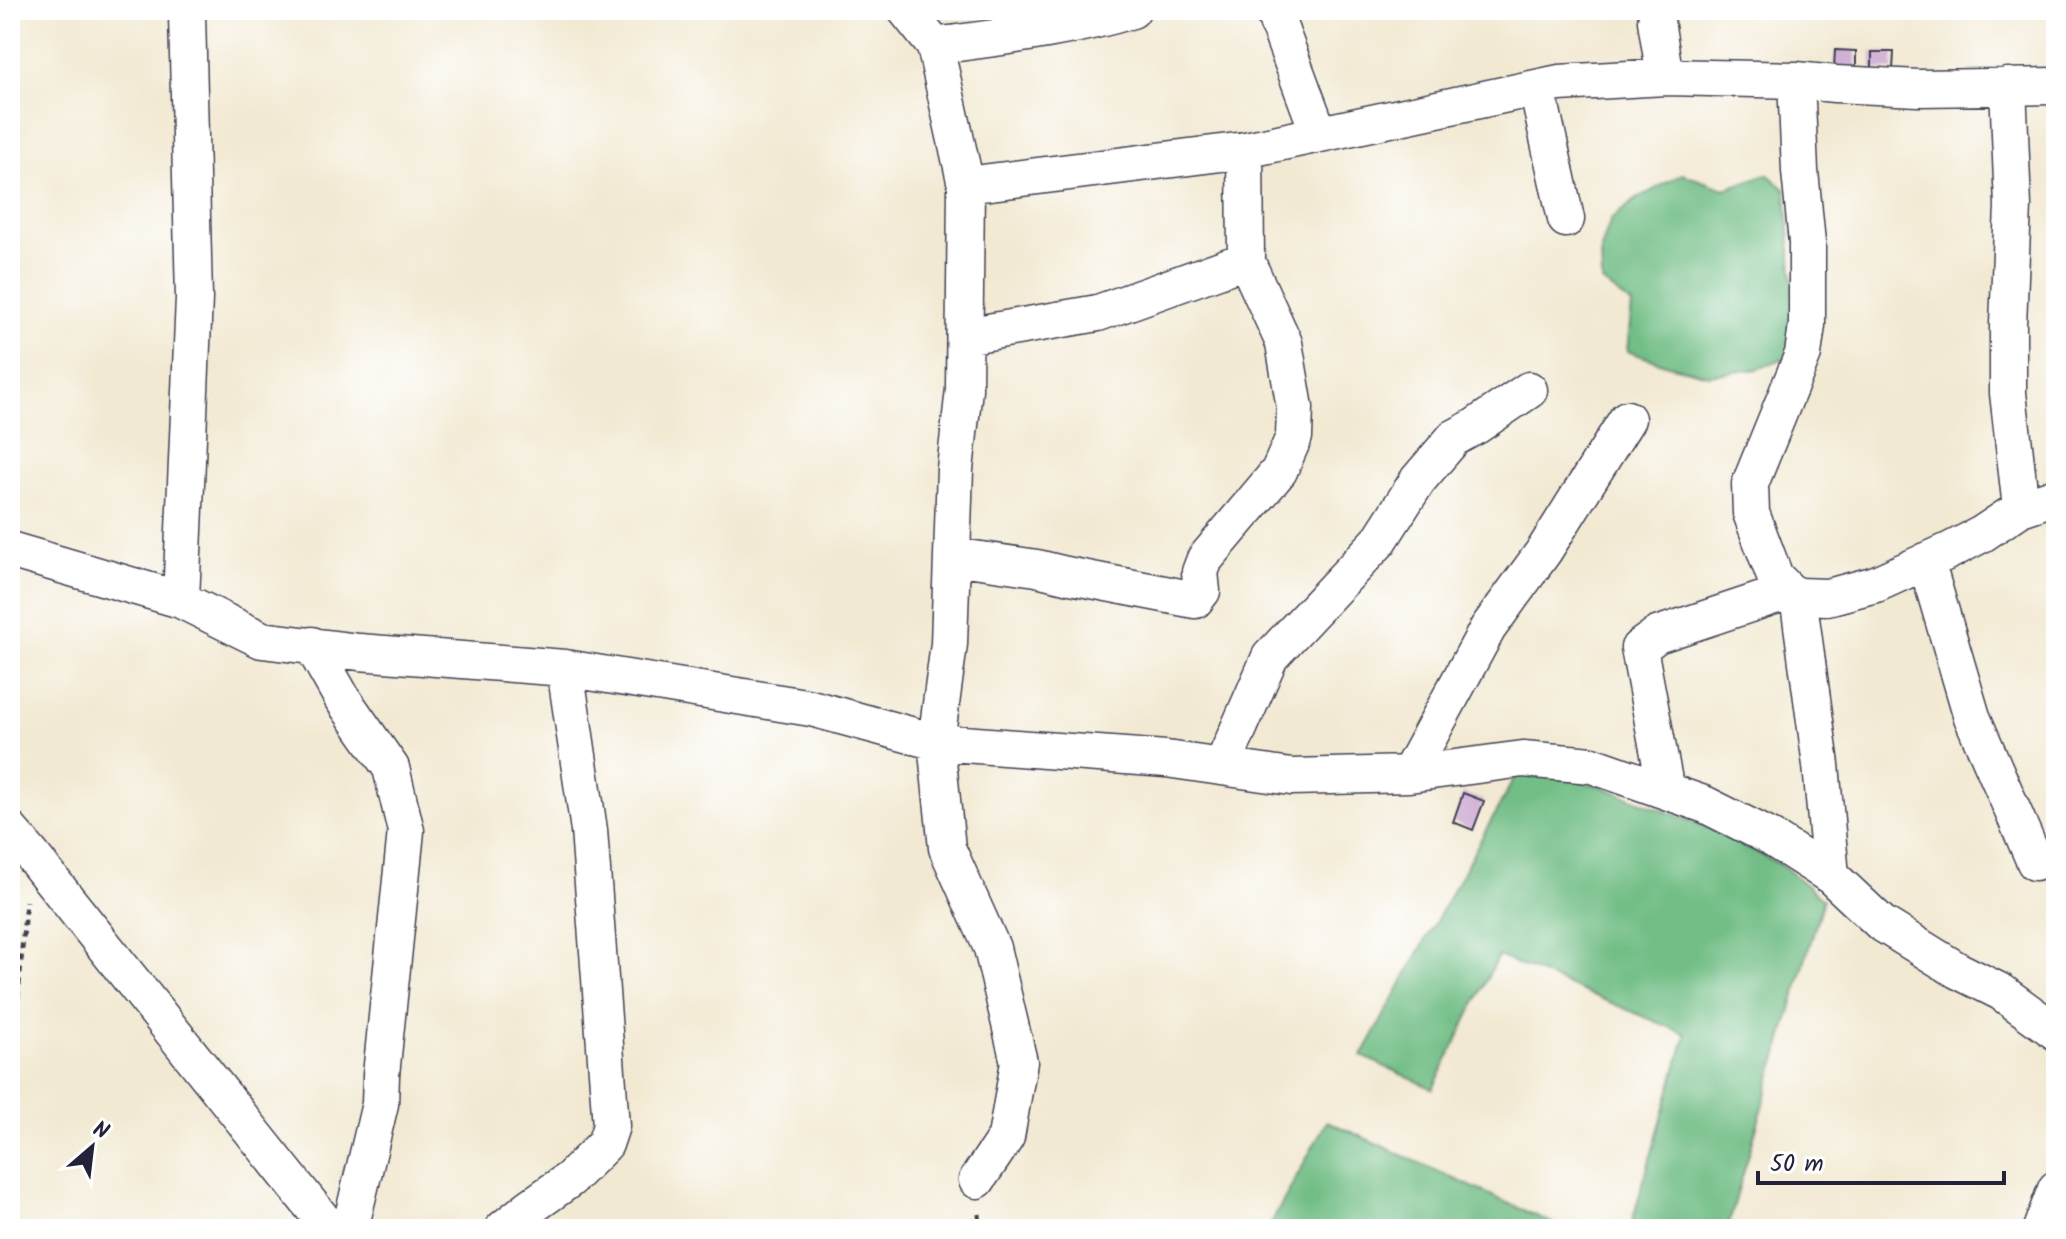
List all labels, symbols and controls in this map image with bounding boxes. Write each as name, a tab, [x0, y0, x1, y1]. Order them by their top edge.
north arrow	[52, 1107, 132, 1187]
text: N	[86, 1113, 115, 1150]
scale bar	[1758, 1135, 2004, 1185]
text: 50 m	[1770, 1145, 1824, 1184]

